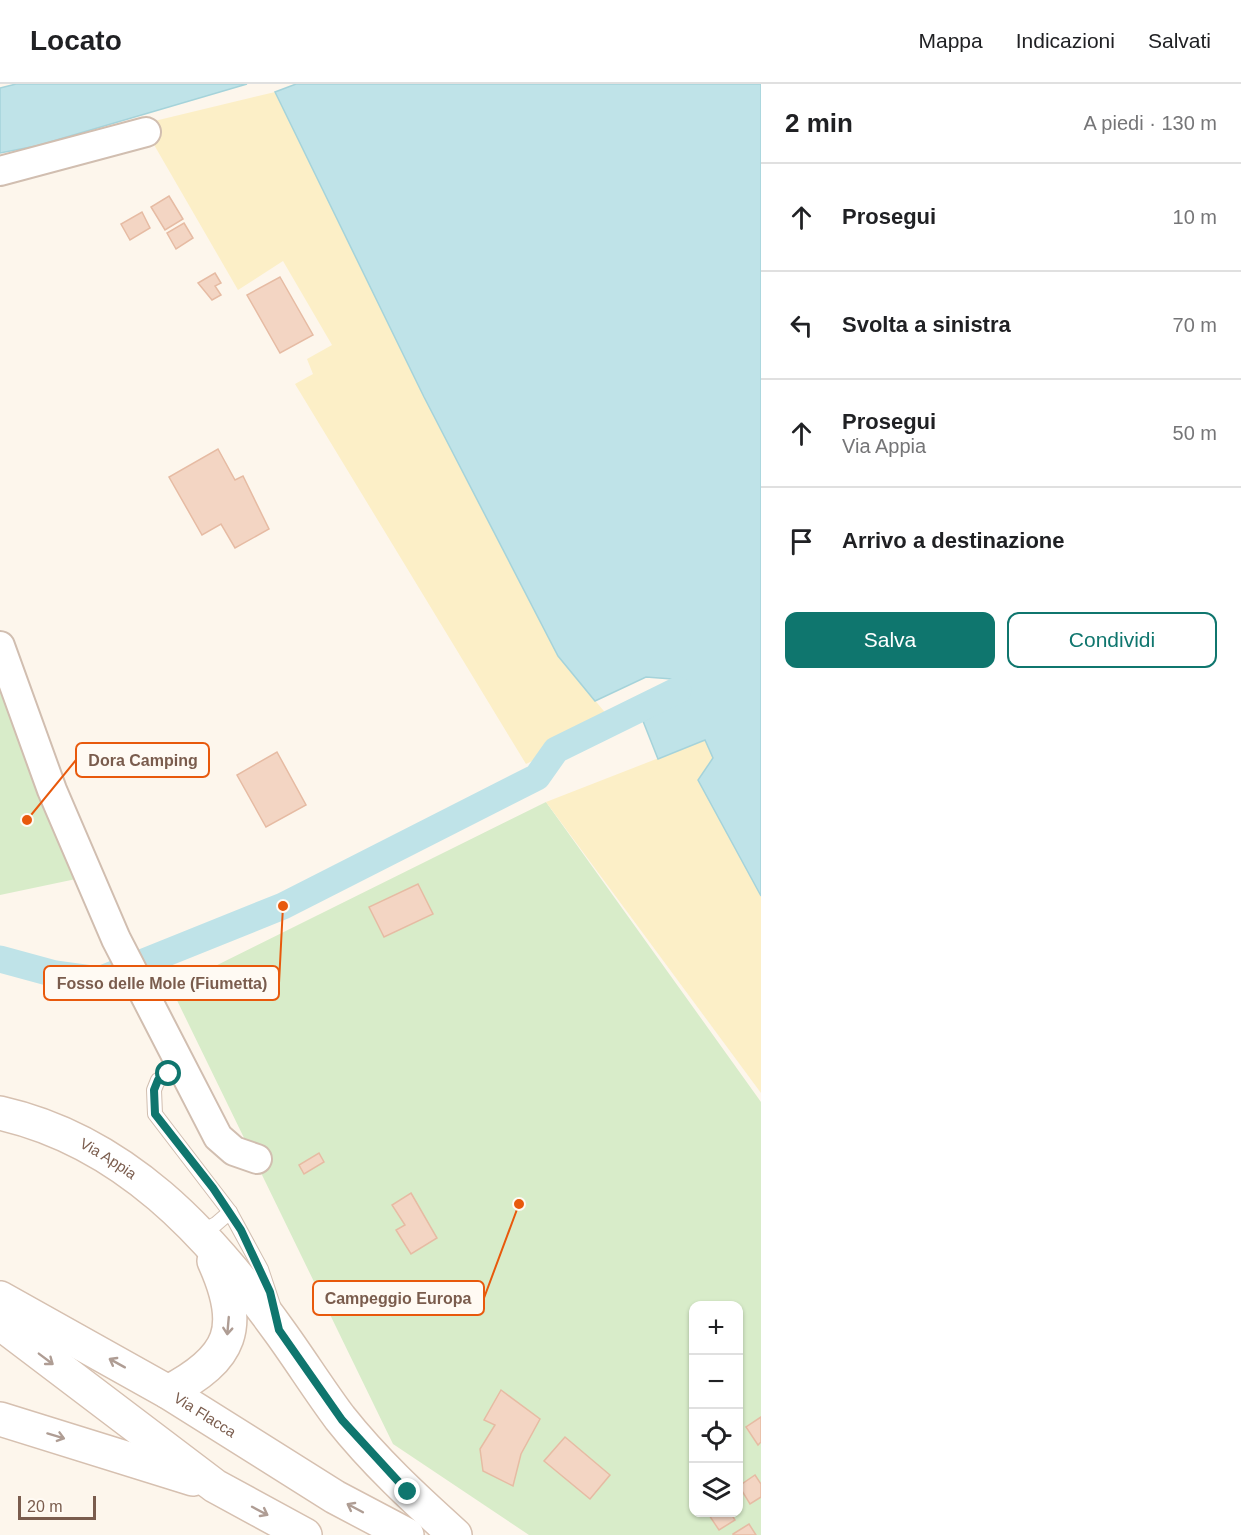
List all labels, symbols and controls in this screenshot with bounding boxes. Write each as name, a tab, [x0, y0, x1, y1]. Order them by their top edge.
text: Locato	[30, 25, 122, 56]
text: Mappa	[919, 29, 983, 52]
text: Indicazioni	[1016, 29, 1115, 52]
text: Salvati	[1148, 29, 1211, 52]
text: 2 min	[785, 108, 853, 138]
text: A piedi · 130 m	[1084, 112, 1217, 134]
icon: ahead	[785, 201, 818, 234]
text: Prosegui	[842, 204, 936, 229]
text: 10 m	[1173, 206, 1217, 228]
icon: left	[785, 309, 818, 342]
text: Svolta a sinistra	[842, 312, 1011, 337]
text: 70 m	[1173, 314, 1217, 336]
text: Prosegui	[842, 409, 936, 434]
icon: ahead	[785, 417, 818, 450]
text: 50 m	[1173, 422, 1217, 444]
text: Via Appia	[842, 435, 926, 457]
icon: arrive	[785, 525, 818, 558]
text: Arrivo a destinazione	[842, 528, 1065, 553]
button: Salva	[785, 612, 995, 668]
button: Condividi	[1007, 612, 1217, 668]
callout: Dora Camping	[76, 743, 209, 777]
text: Dora Camping	[88, 752, 198, 769]
callout: Fosso delle Mole (Fiumetta)	[44, 966, 279, 1000]
text: Fosso delle Mole (Fiumetta)	[57, 975, 267, 992]
route start	[155, 1060, 181, 1086]
street label: Via Appia	[77, 1134, 140, 1183]
callout: Campeggio Europa	[313, 1281, 484, 1315]
text: Campeggio Europa	[325, 1290, 471, 1307]
map controls	[689, 1301, 743, 1517]
button: +	[689, 1301, 743, 1355]
one-way arrow	[222, 1316, 233, 1336]
one-way arrow	[38, 1352, 54, 1365]
button: −	[689, 1355, 743, 1409]
one-way arrow	[109, 1357, 126, 1369]
street label: Via Flacca	[171, 1389, 240, 1441]
button: locate	[689, 1409, 743, 1463]
one-way arrow	[46, 1431, 65, 1442]
button: layers	[689, 1463, 743, 1517]
route end	[394, 1478, 420, 1504]
scale bar	[18, 1493, 96, 1520]
text: 20 m	[27, 1498, 63, 1515]
one-way arrow	[347, 1502, 365, 1513]
one-way arrow	[251, 1506, 269, 1517]

